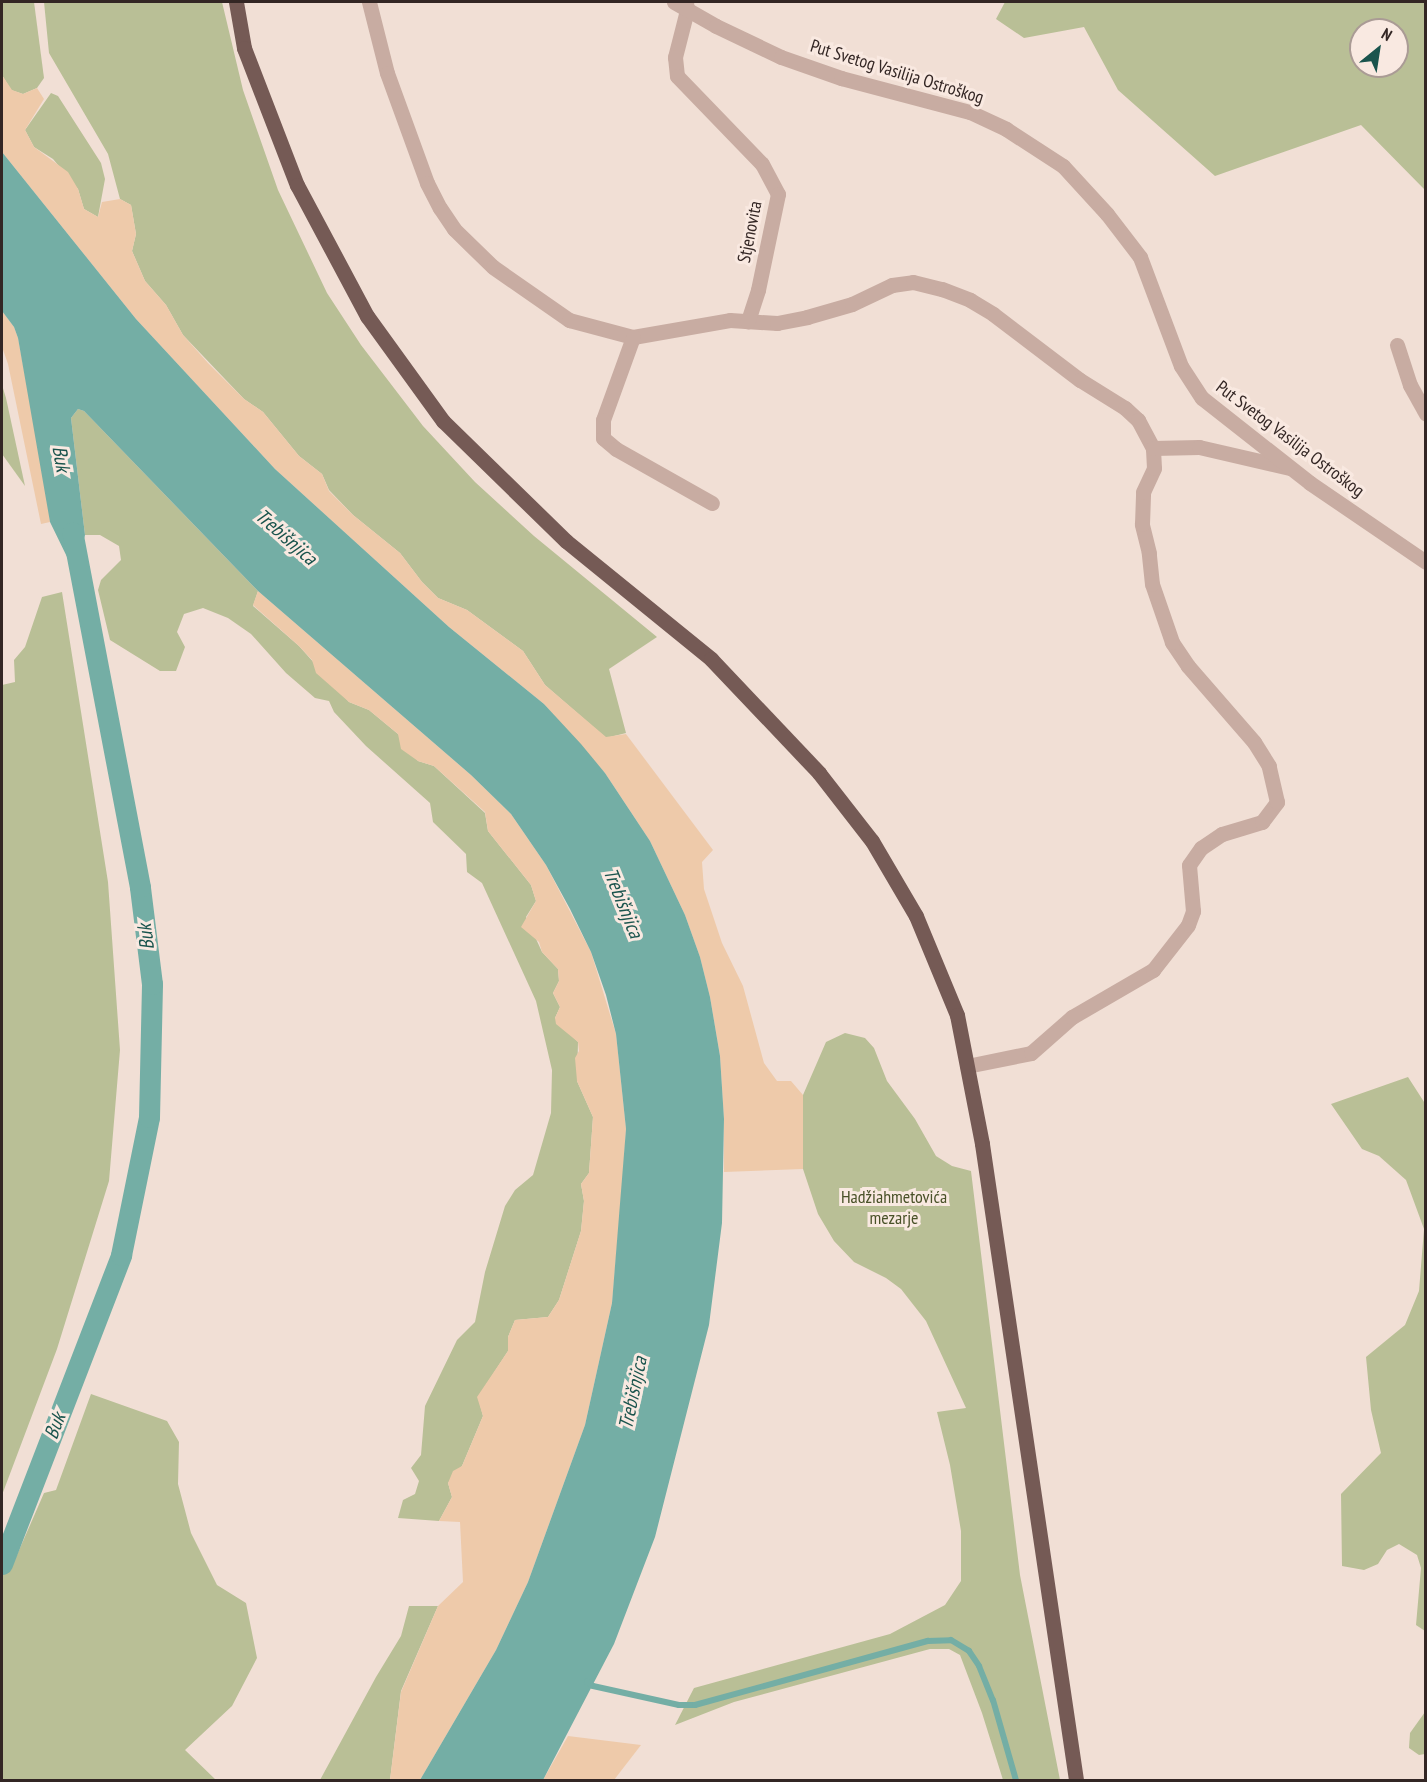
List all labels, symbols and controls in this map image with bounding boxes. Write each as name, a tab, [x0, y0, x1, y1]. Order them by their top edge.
north arrow	[1349, 18, 1409, 78]
text: N	[1378, 23, 1396, 45]
street label: Put Svetog Vasilija Ostroškog	[808, 35, 986, 109]
street label: Stjenovita	[733, 199, 767, 265]
street label: Put Svetog Vasilija Ostroškog	[1211, 376, 1369, 502]
water label: Buk	[47, 444, 75, 474]
water label: Trebišnjica	[250, 504, 322, 570]
water label: Trebišnjica	[598, 865, 648, 941]
water label: Buk	[133, 923, 159, 951]
park label: Hadžiahmetovića mezarje	[841, 1187, 947, 1230]
water label: Trebišnjica	[614, 1355, 652, 1431]
water label: Buk	[39, 1410, 71, 1442]

